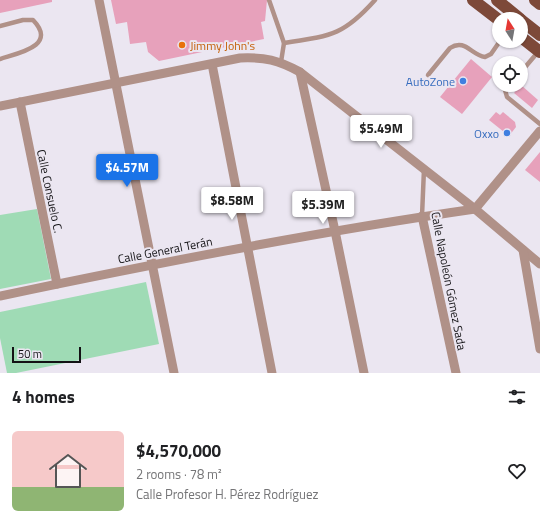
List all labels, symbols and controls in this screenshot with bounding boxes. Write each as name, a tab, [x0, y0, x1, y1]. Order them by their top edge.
north arrow	[492, 12, 528, 48]
map controls	[492, 12, 528, 92]
place label: Jimmy John's	[190, 36, 255, 55]
marker: Jimmy John's	[177, 40, 187, 50]
button: locate	[492, 56, 528, 92]
place label: AutoZone	[406, 72, 455, 91]
marker: AutoZone	[458, 76, 468, 86]
pin: $5.49M	[348, 115, 414, 149]
text: $5.49M	[359, 118, 403, 138]
place label: Oxxo	[474, 124, 499, 143]
marker: Oxxo	[502, 128, 512, 138]
street label: Calle Consuelo C.	[32, 148, 68, 234]
pin: $4.57M	[94, 154, 160, 188]
text: $4.57M	[105, 157, 149, 177]
pin: $8.58M	[199, 187, 265, 221]
text: $8.58M	[210, 190, 254, 210]
pin: $5.39M	[290, 191, 356, 225]
text: $5.39M	[301, 194, 345, 214]
street label: Calle Napoleón Gómez Sada	[426, 210, 472, 352]
street label: Calle General Terán	[116, 231, 214, 269]
scale bar	[12, 345, 81, 364]
text: 50 m	[18, 346, 42, 362]
text: 4 homes	[12, 384, 75, 410]
icon: filters	[506, 386, 528, 408]
text: $4,570,000	[136, 438, 221, 464]
icon: home	[44, 447, 92, 495]
icon: heart	[506, 460, 528, 482]
text: 2 rooms · 78 m²	[136, 464, 222, 484]
text: Calle Profesor H. Pérez Rodríguez	[136, 484, 318, 504]

